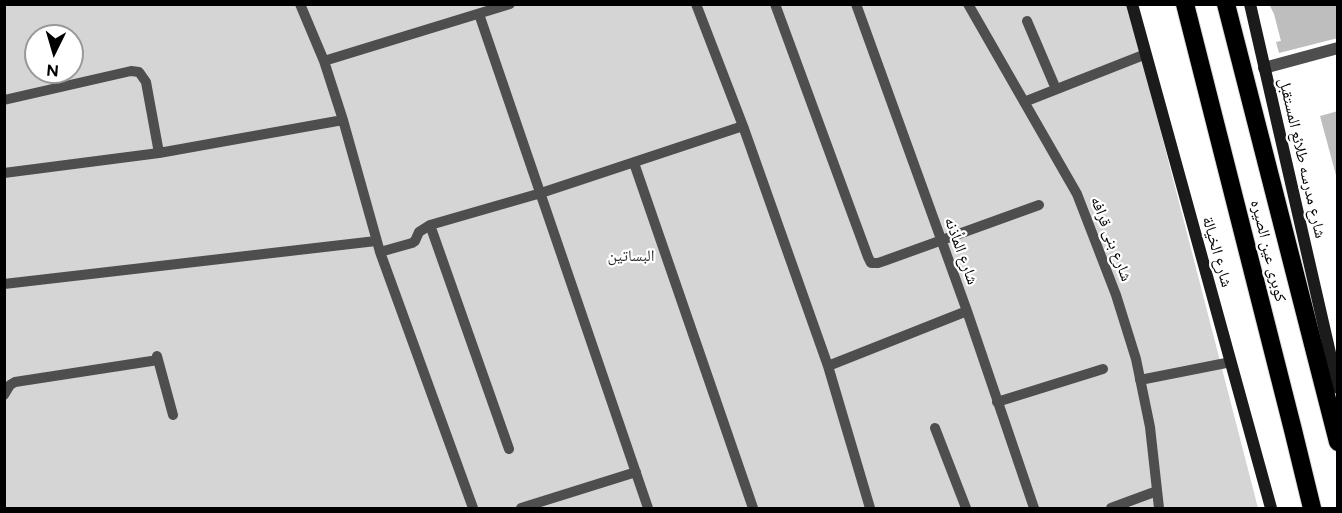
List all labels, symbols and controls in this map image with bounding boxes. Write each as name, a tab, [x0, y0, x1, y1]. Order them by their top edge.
north arrow	[24, 24, 84, 84]
text: N	[46, 60, 60, 80]
street label: شارع مدرسه طلائع المستقبل	[1274, 76, 1330, 240]
street label: شارع بنى قرافه	[1086, 194, 1136, 284]
street label: كوبرى عين الصيره	[1246, 198, 1290, 304]
street label: شارع الخيالة	[1198, 214, 1236, 290]
street label: شارع المأذنه	[940, 215, 982, 287]
park label: البساتين	[607, 246, 655, 266]

